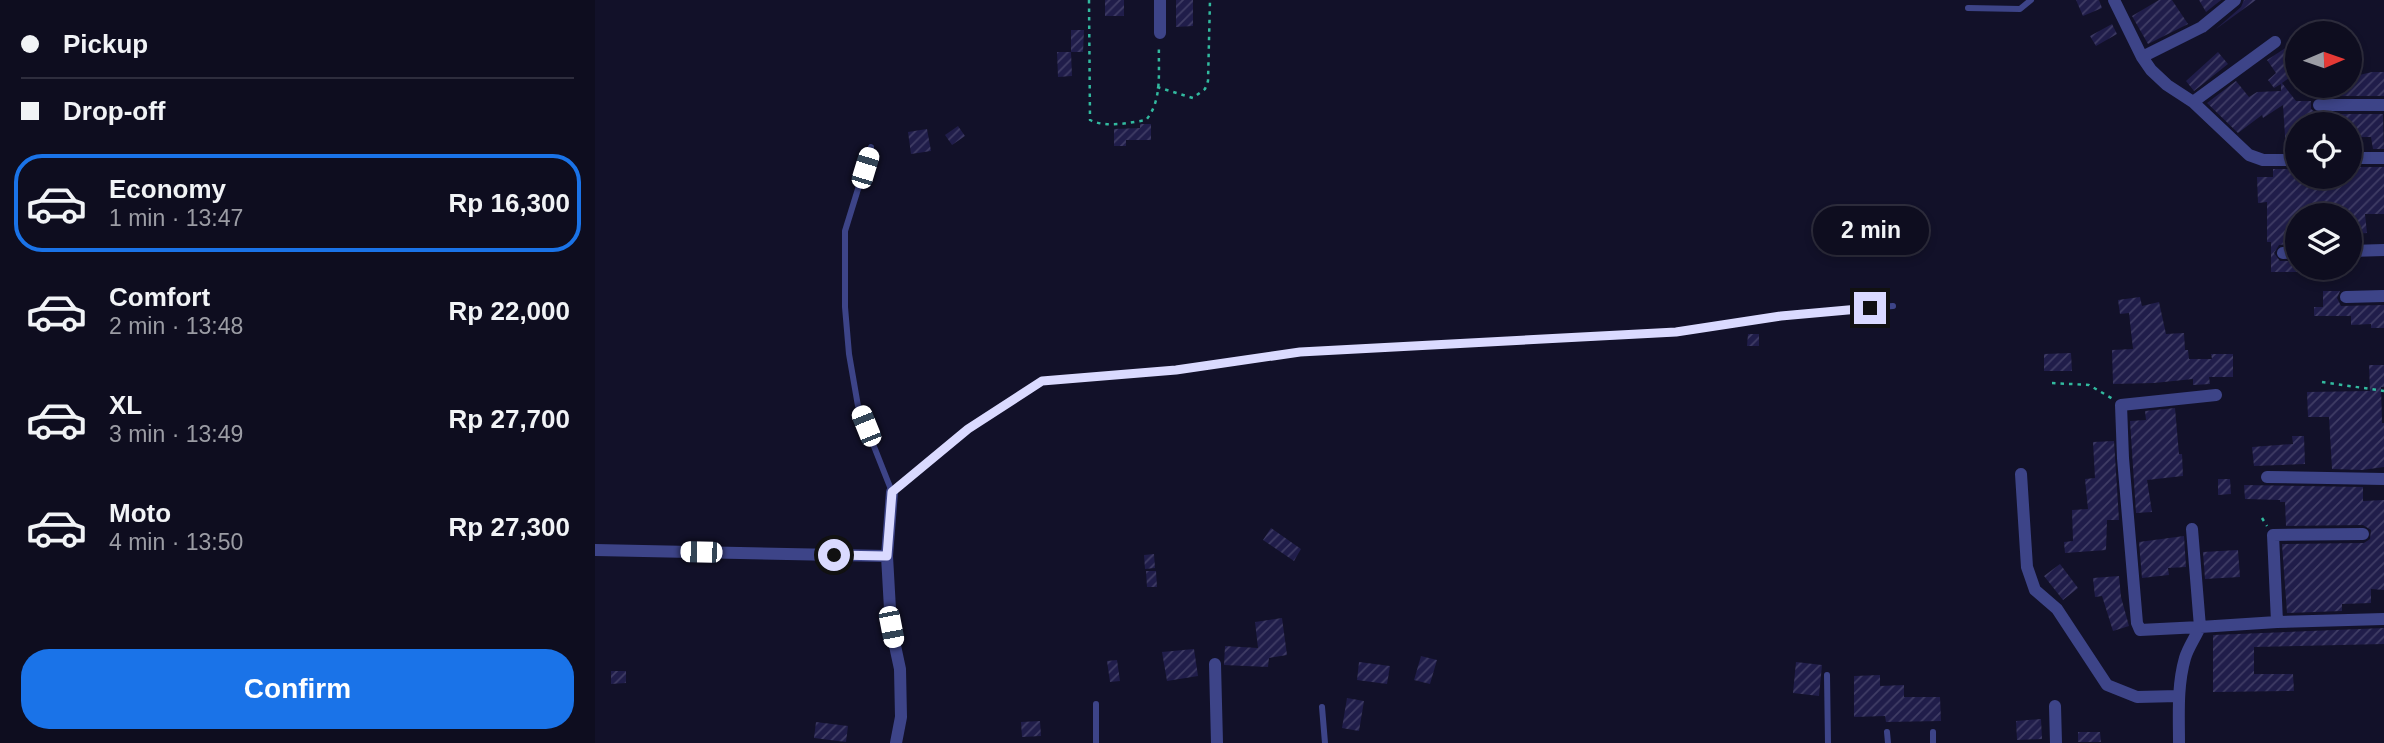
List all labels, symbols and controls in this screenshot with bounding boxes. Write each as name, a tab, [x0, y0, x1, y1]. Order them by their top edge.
north arrow	[2285, 21, 2363, 98]
map controls	[2285, 21, 2362, 280]
text: Pickup	[63, 29, 148, 59]
text: Drop-off	[63, 96, 166, 126]
button: locate	[2285, 112, 2362, 189]
car	[849, 145, 882, 191]
icon: car	[25, 172, 88, 235]
text: Economy	[109, 174, 226, 204]
text: Rp 16,300	[449, 188, 570, 218]
button: layers	[2285, 203, 2362, 280]
text: 1 min · 13:47	[109, 205, 243, 231]
callout: 2 min	[1812, 206, 1928, 256]
text: 2 min	[1841, 217, 1901, 243]
icon: car	[25, 280, 88, 343]
text: Comfort	[109, 282, 210, 312]
route end	[1854, 292, 1886, 324]
text: Rp 22,000	[449, 296, 570, 326]
text: 2 min · 13:48	[109, 313, 243, 339]
icon: car	[25, 388, 88, 451]
text: XL	[109, 390, 142, 420]
car	[849, 403, 884, 449]
text: Rp 27,700	[449, 404, 570, 434]
text: 3 min · 13:49	[109, 421, 243, 447]
icon: car	[25, 496, 88, 559]
text: Moto	[109, 498, 171, 528]
text: Rp 27,300	[449, 512, 570, 542]
text: 4 min · 13:50	[109, 529, 243, 555]
route start	[818, 539, 850, 571]
car	[680, 541, 723, 563]
car	[877, 604, 906, 650]
button: Confirm	[21, 649, 574, 729]

